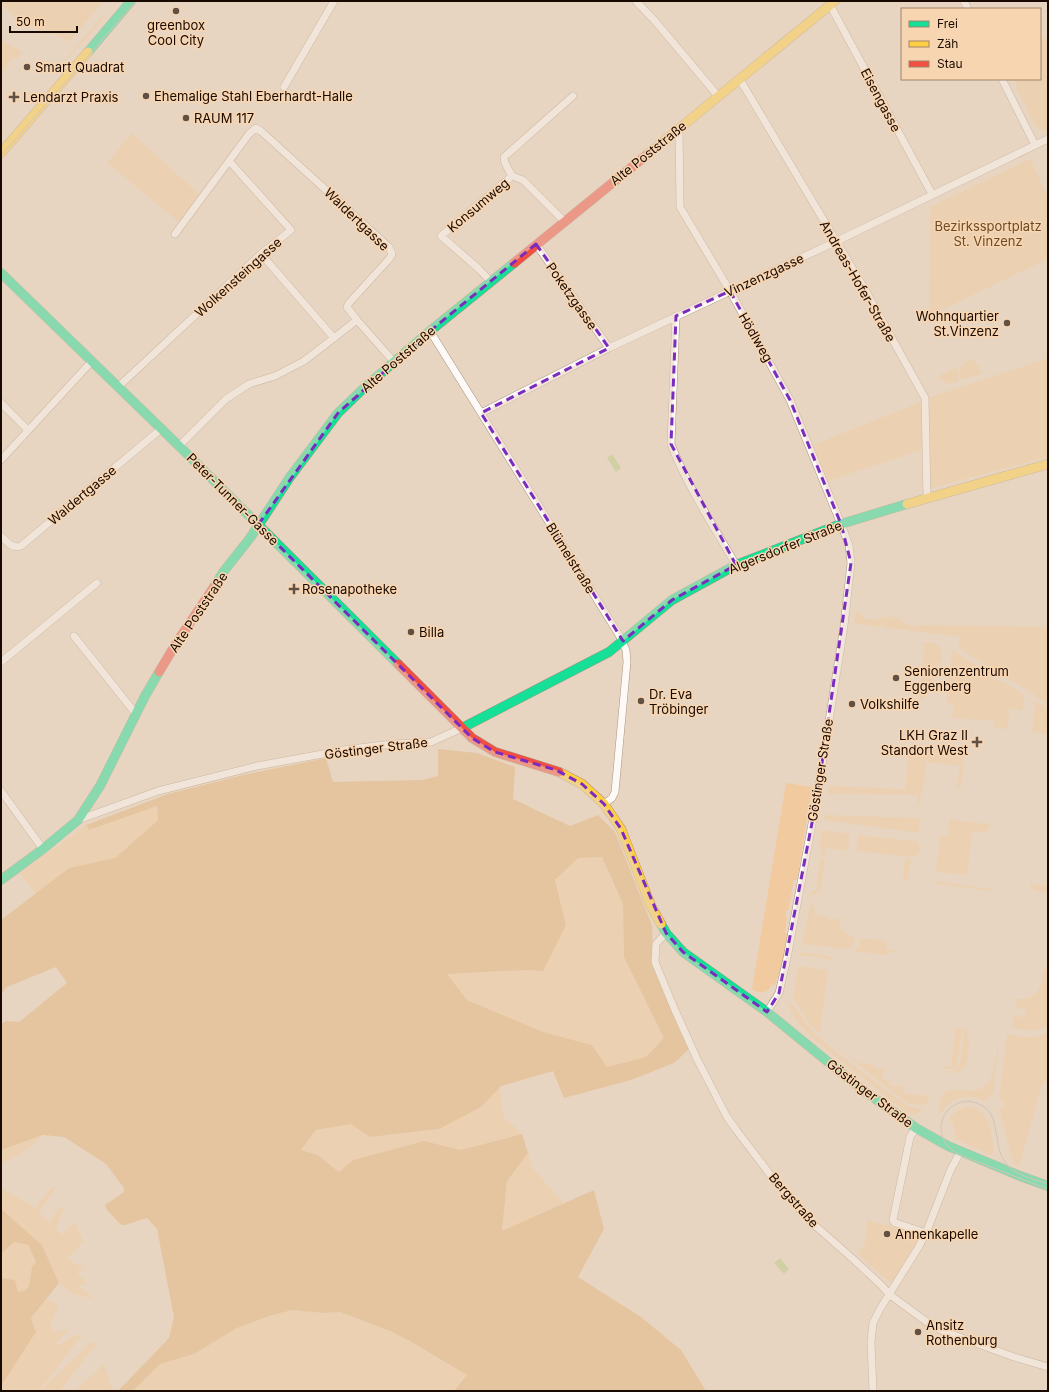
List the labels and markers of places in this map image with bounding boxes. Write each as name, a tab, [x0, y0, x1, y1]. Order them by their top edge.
marker: greenbox Cool City	[171, 6, 181, 16]
place label: greenbox Cool City	[147, 17, 205, 48]
place label: Smart Quadrat	[35, 59, 124, 75]
marker: Smart Quadrat	[22, 62, 32, 72]
place label: Ehemalige Stahl Eberhardt-Halle	[154, 88, 353, 104]
place label: Lendarzt Praxis	[23, 89, 119, 105]
marker: Lendarzt Praxis	[8, 91, 20, 103]
marker: Ehemalige Stahl Eberhardt-Halle	[141, 91, 151, 101]
place label: RAUM 117	[194, 110, 254, 126]
marker: RAUM 117	[181, 113, 191, 123]
place label: Wohnquartier St.Vinzenz	[916, 308, 999, 339]
marker: Wohnquartier St.Vinzenz	[1002, 318, 1012, 328]
place label: Rosenapotheke	[302, 581, 397, 597]
marker: Rosenapotheke	[289, 584, 299, 594]
place label: Billa	[419, 624, 444, 640]
marker: Billa	[406, 627, 416, 637]
place label: Seniorenzentrum Eggenberg	[904, 663, 1009, 694]
marker: Seniorenzentrum Eggenberg	[891, 673, 901, 683]
place label: Dr. Eva Tröbinger	[649, 686, 708, 717]
marker: Dr. Eva Tröbinger	[636, 696, 646, 706]
place label: Volkshilfe	[860, 696, 919, 712]
marker: Volkshilfe	[847, 699, 857, 709]
place label: LKH Graz II Standort West	[881, 727, 968, 758]
marker: LKH Graz II Standort West	[971, 736, 983, 748]
place label: Annenkapelle	[895, 1226, 978, 1242]
marker: Annenkapelle	[882, 1229, 892, 1239]
place label: Ansitz Rothenburg	[926, 1317, 997, 1348]
marker: Ansitz Rothenburg	[913, 1327, 923, 1337]

